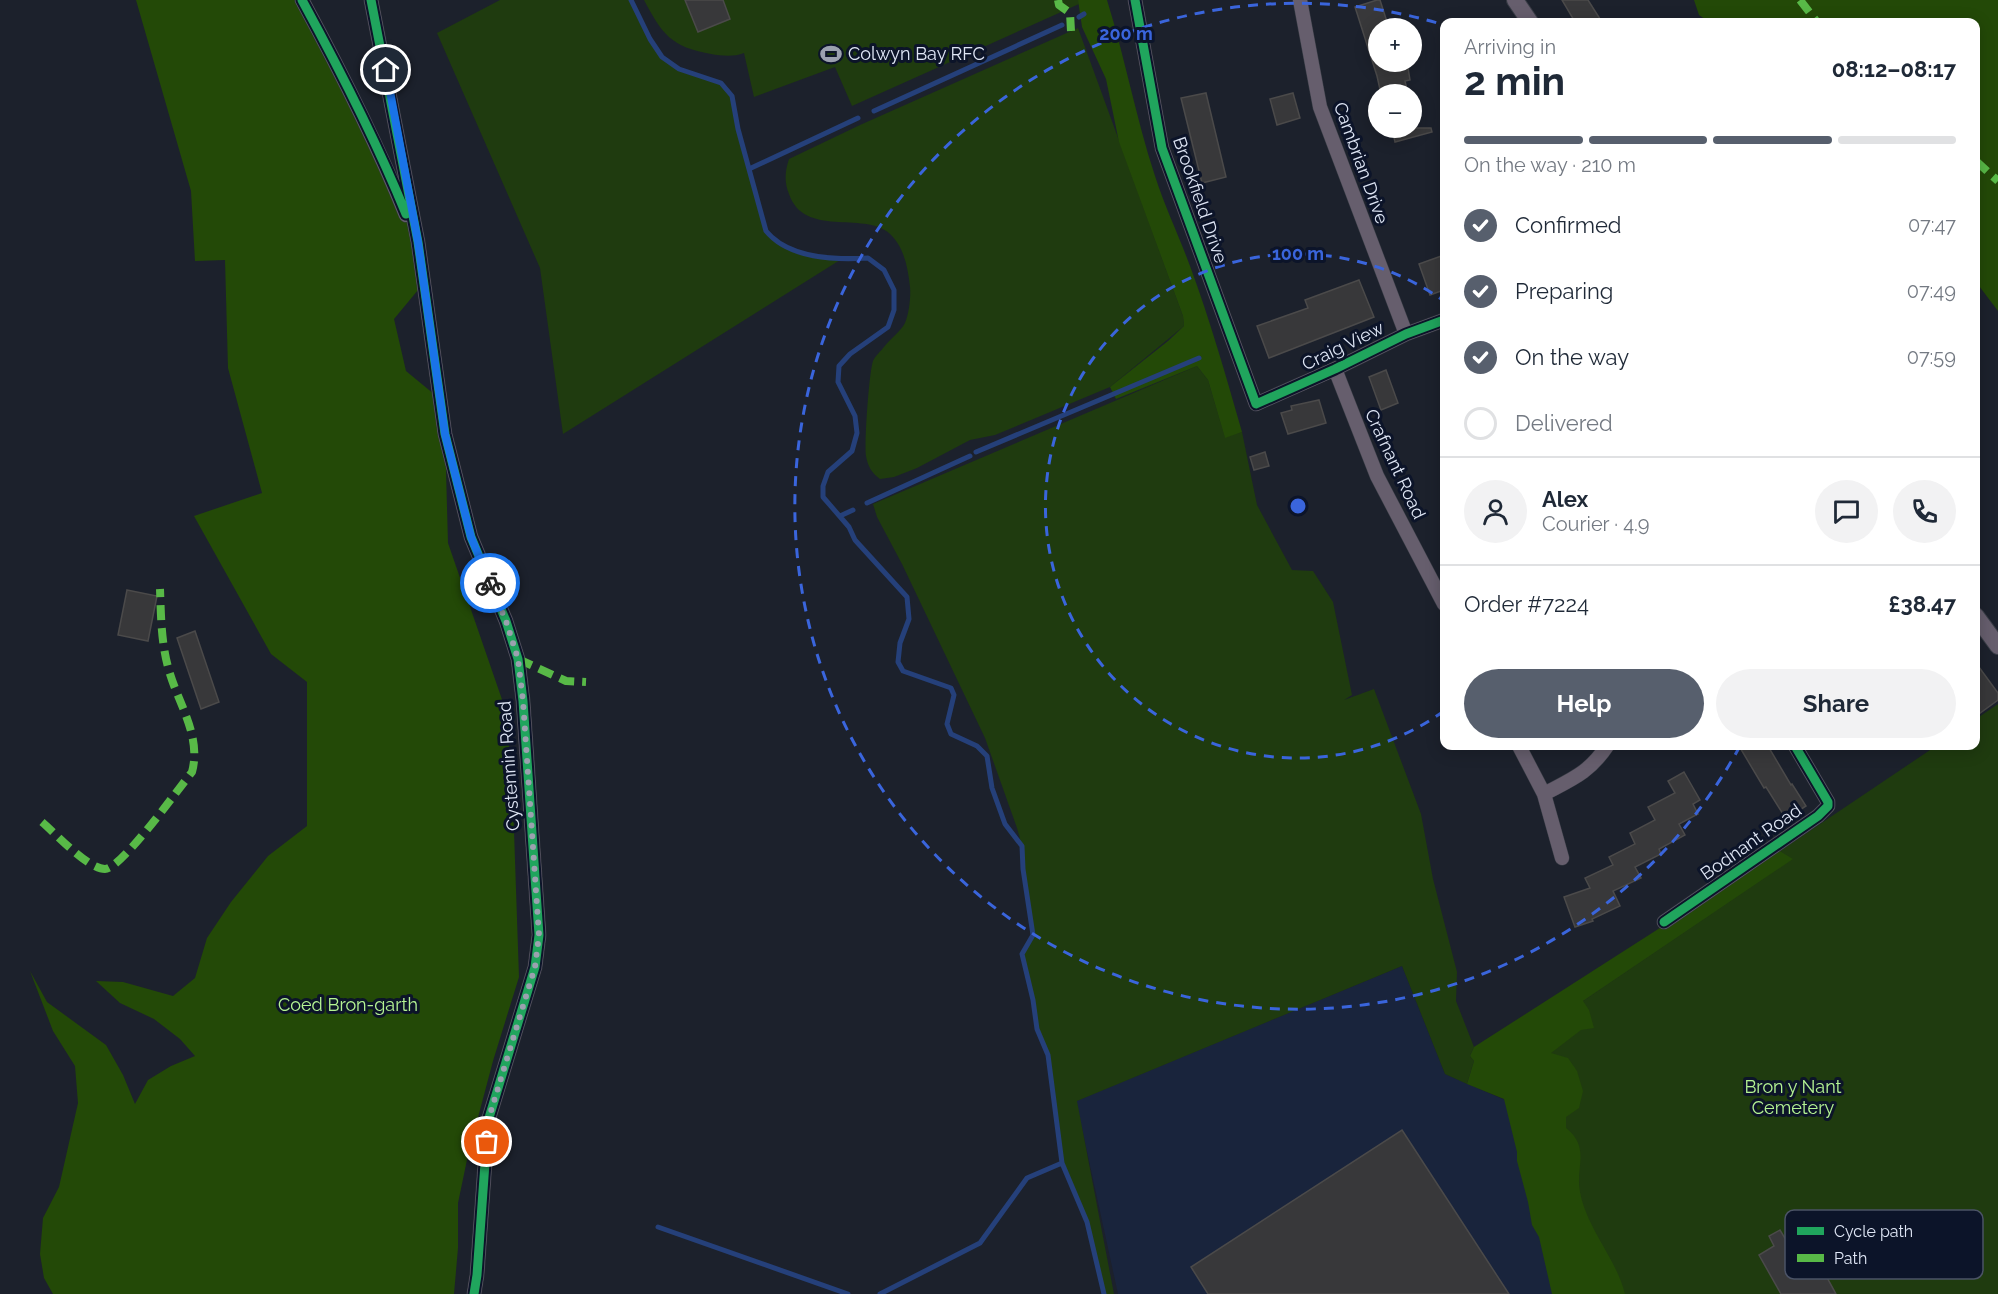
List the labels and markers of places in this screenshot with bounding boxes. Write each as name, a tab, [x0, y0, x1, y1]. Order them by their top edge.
sports icon: Colwyn Bay RFC	[819, 42, 843, 66]
place label: Colwyn Bay RFC	[848, 43, 985, 64]
pin	[360, 44, 411, 95]
centre of rings	[1288, 496, 1308, 516]
pin	[461, 1116, 512, 1167]

